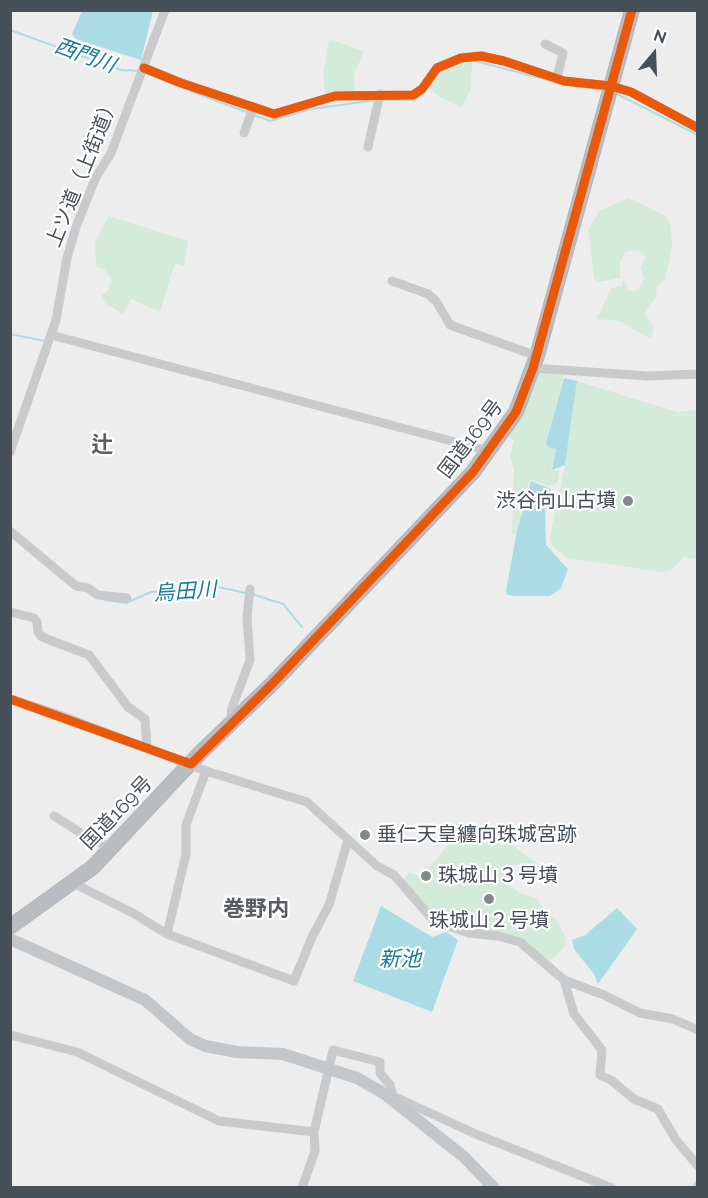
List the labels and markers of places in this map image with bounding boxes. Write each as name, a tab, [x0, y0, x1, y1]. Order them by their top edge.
place label: 渋谷向山古墳	[496, 489, 616, 513]
marker: 渋谷向山古墳	[621, 494, 635, 508]
place label: 垂仁天皇纏向珠城宮跡	[377, 823, 577, 847]
marker: 垂仁天皇纏向珠城宮跡	[358, 828, 372, 842]
place label: 珠城山３号墳	[438, 864, 558, 888]
marker: 珠城山３号墳	[419, 869, 433, 883]
marker: 珠城山２号墳	[482, 892, 496, 906]
place label: 珠城山２号墳	[429, 909, 549, 933]

